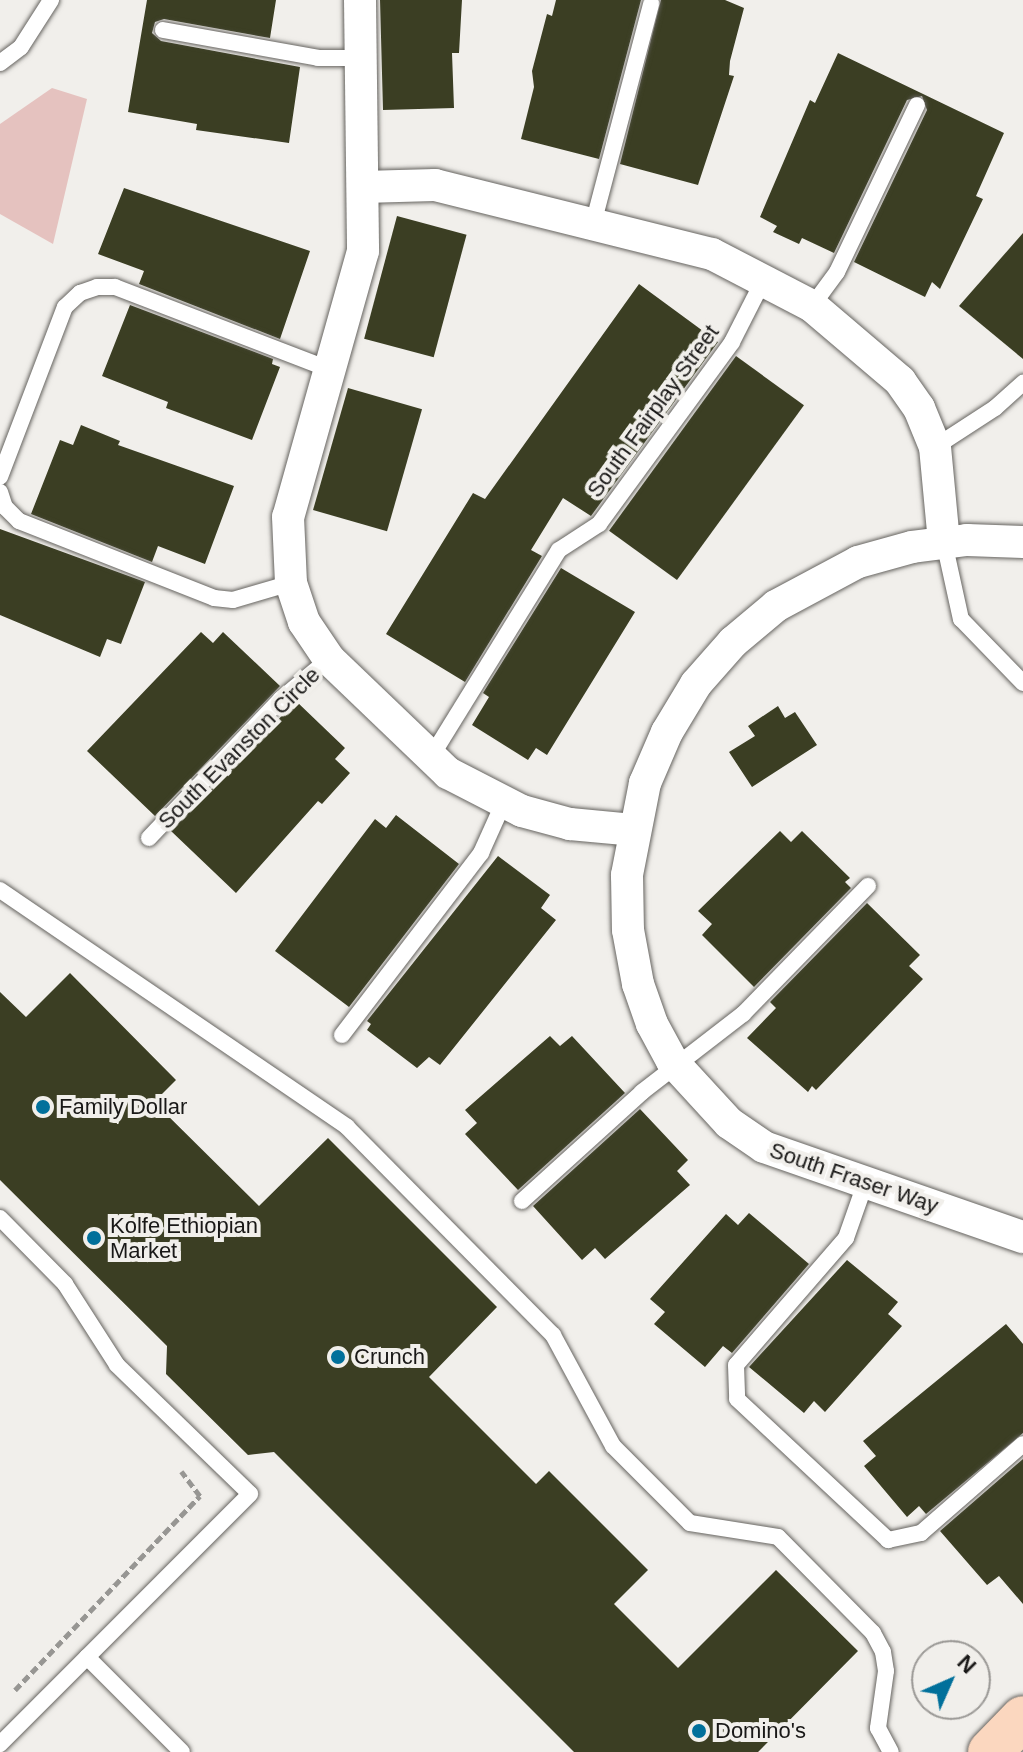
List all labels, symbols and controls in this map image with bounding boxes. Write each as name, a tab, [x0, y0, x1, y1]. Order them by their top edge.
street label: South Fairplay Street	[582, 320, 724, 502]
street label: South Evanston Circle	[153, 662, 325, 834]
place label: Family Dollar	[59, 1094, 187, 1120]
marker: Family Dollar	[34, 1098, 52, 1116]
street label: South Fraser Way	[766, 1137, 942, 1219]
place label: Kolfe Ethiopian Market	[110, 1212, 258, 1264]
marker: Kolfe Ethiopian Market	[85, 1229, 103, 1247]
place label: Crunch	[354, 1344, 425, 1370]
marker: Crunch	[329, 1348, 347, 1366]
north arrow	[911, 1640, 991, 1720]
text: N	[952, 1650, 981, 1679]
place label: Domino's	[715, 1718, 806, 1744]
marker: Domino's	[690, 1722, 708, 1740]

